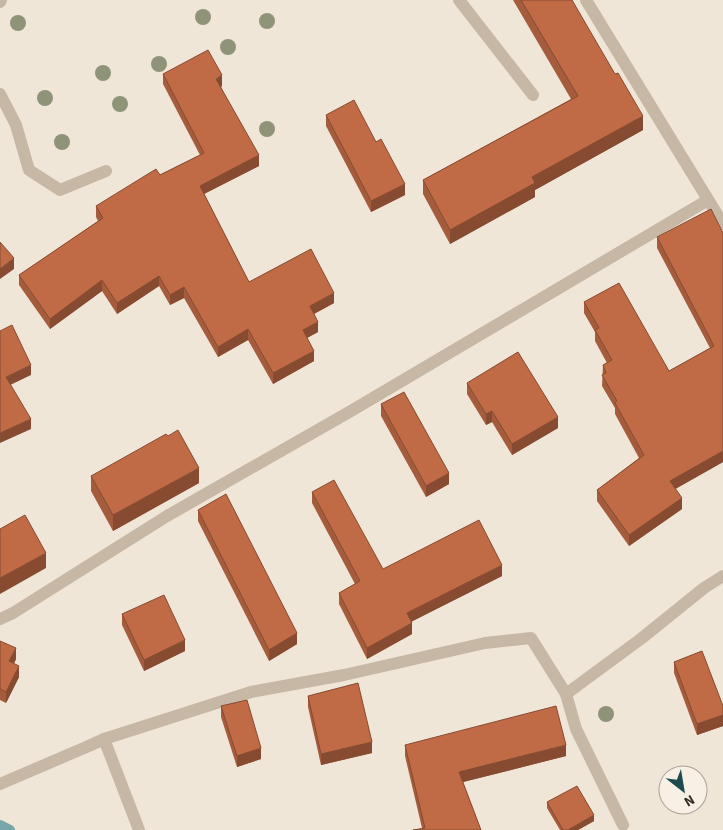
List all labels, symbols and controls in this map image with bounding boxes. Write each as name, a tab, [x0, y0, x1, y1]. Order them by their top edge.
north arrow	[658, 765, 708, 815]
text: N	[680, 789, 698, 811]

